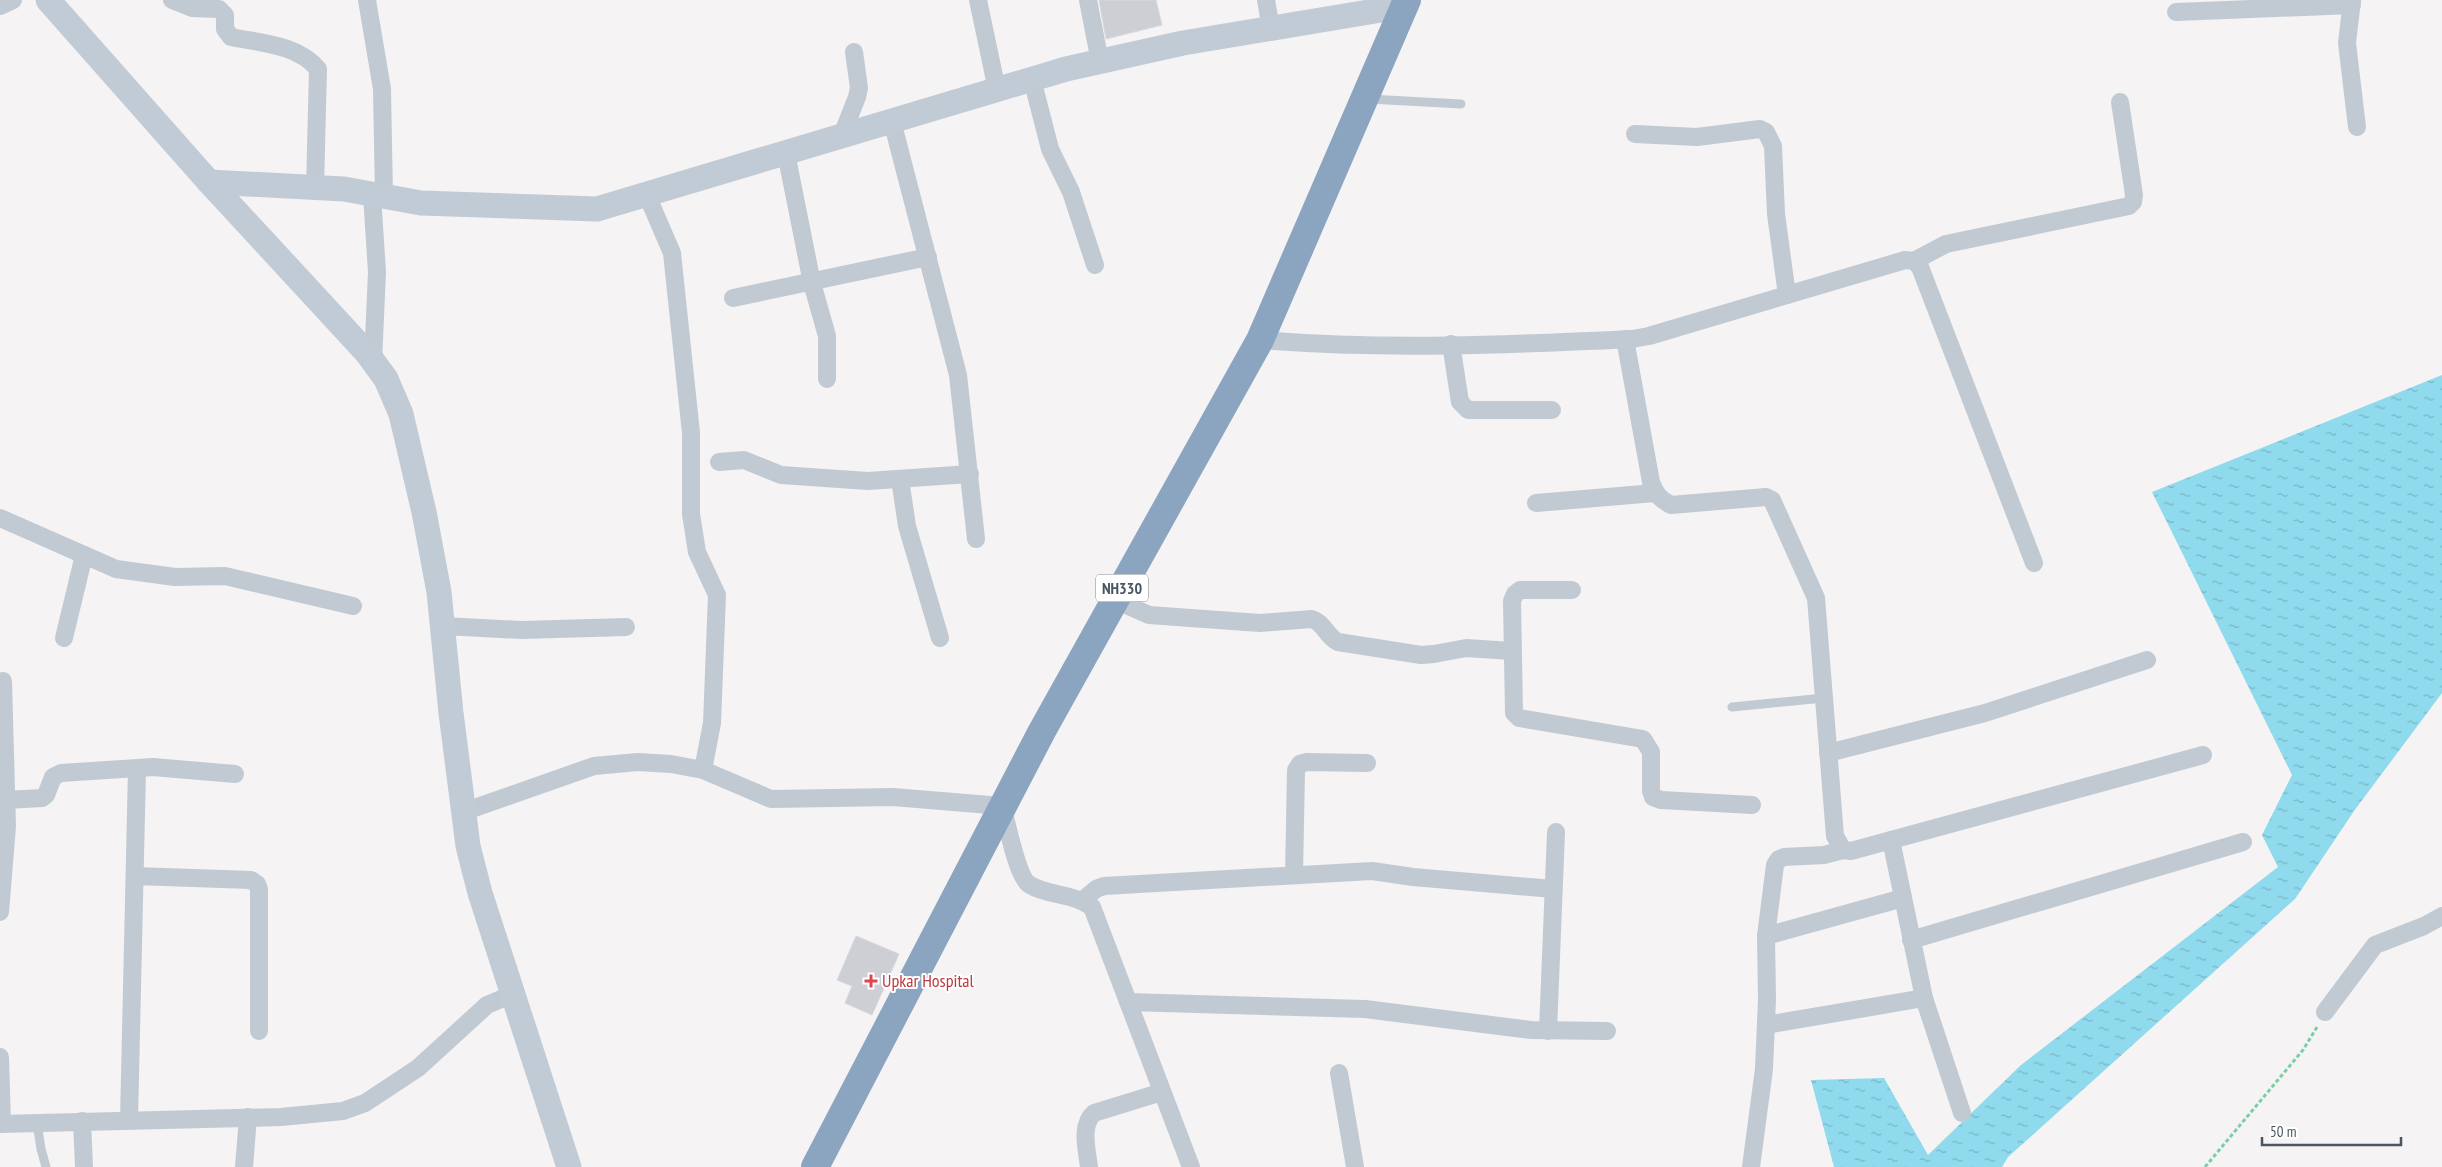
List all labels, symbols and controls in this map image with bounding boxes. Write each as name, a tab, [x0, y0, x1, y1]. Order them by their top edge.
road number: NH330	[1096, 574, 1148, 602]
place label: Upkar Hospital	[882, 969, 975, 992]
marker: Upkar Hospital	[864, 974, 878, 988]
scale bar	[2262, 1114, 2401, 1146]
text: 50 m	[2270, 1122, 2296, 1141]

